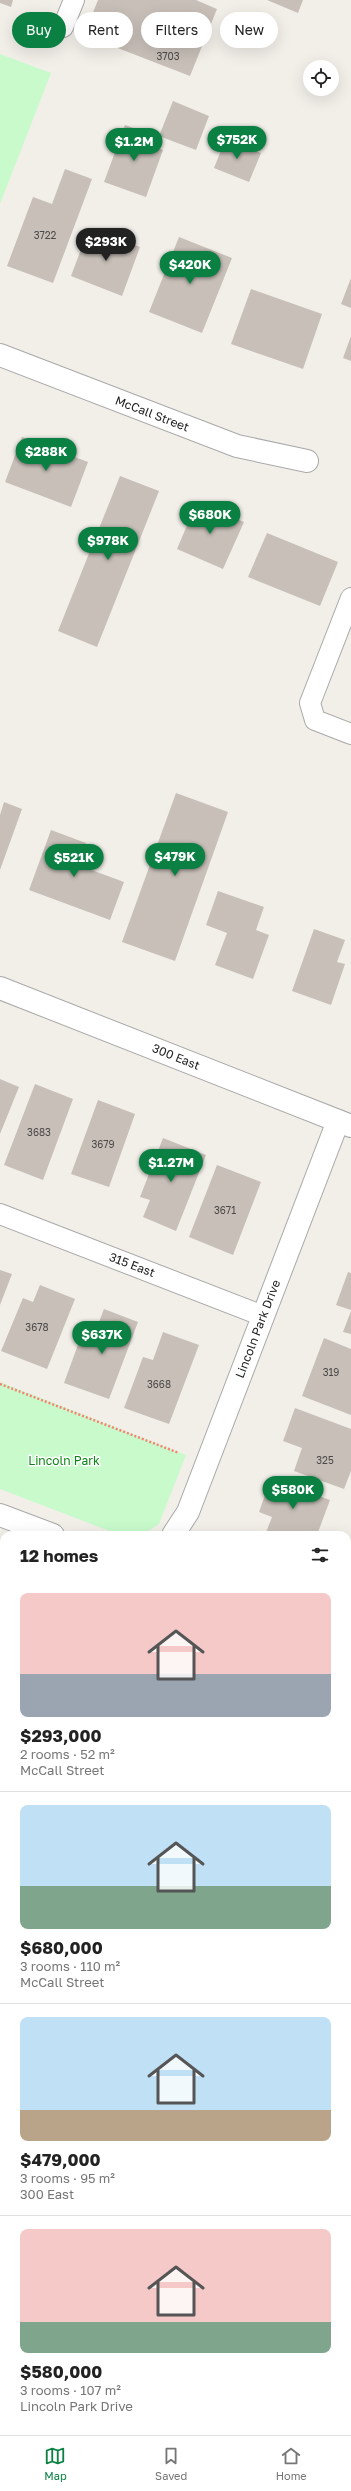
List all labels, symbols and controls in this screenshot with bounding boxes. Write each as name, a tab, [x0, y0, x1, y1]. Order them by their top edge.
chip: Buy	[12, 12, 66, 48]
chip: Rent	[74, 12, 133, 48]
chip: Filters	[141, 12, 212, 48]
chip: New	[220, 12, 278, 48]
house number: 3703	[156, 50, 180, 62]
map controls	[303, 60, 339, 96]
button: locate	[303, 60, 339, 96]
pin: $752K	[209, 126, 265, 160]
pin: $1.2M	[106, 128, 162, 162]
text: $752K	[216, 131, 258, 147]
text: $1.2M	[114, 133, 154, 149]
pin: $293K	[78, 228, 134, 262]
house number: 3722	[34, 229, 57, 241]
text: $293K	[85, 233, 127, 249]
pin: $420K	[162, 251, 218, 285]
text: $420K	[169, 256, 211, 272]
street label: McCall Street	[113, 393, 191, 435]
pin: $288K	[18, 438, 74, 472]
text: $288K	[25, 443, 67, 459]
pin: $680K	[182, 501, 238, 535]
text: $680K	[188, 506, 232, 522]
pin: $978K	[80, 527, 136, 561]
text: $978K	[87, 532, 129, 548]
pin: $479K	[147, 843, 203, 877]
pin: $521K	[46, 844, 102, 878]
text: $479K	[154, 848, 196, 864]
text: $521K	[54, 849, 94, 865]
street label: 300 East	[150, 1040, 202, 1073]
house number: 3683	[27, 1126, 51, 1138]
house number: 3679	[91, 1138, 115, 1150]
pin: $1.27M	[138, 1149, 204, 1183]
text: $1.27M	[148, 1154, 194, 1170]
house number: 3671	[214, 1204, 236, 1216]
street label: 315 East	[107, 1249, 157, 1280]
street label: Lincoln Park Drive	[232, 1278, 283, 1380]
house number: 3678	[25, 1321, 49, 1333]
pin: $637K	[74, 1321, 130, 1355]
text: $637K	[81, 1326, 123, 1342]
house number: 319	[323, 1366, 339, 1378]
house number: 3668	[147, 1378, 171, 1390]
park label: Lincoln Park	[28, 1453, 100, 1468]
house number: 325	[316, 1454, 334, 1466]
pin: $580K	[265, 1476, 321, 1510]
text: $580K	[272, 1481, 314, 1497]
icon: filters	[309, 1544, 331, 1566]
text: 12 homes	[20, 1545, 98, 1566]
icon: home	[140, 1619, 212, 1691]
text: $293,000	[20, 1725, 102, 1746]
text: 2 rooms · 52 m²	[20, 1746, 115, 1762]
text: McCall Street	[20, 1762, 105, 1778]
icon: home	[140, 1831, 212, 1903]
text: $680,000	[20, 1937, 103, 1958]
text: 3 rooms · 110 m²	[20, 1958, 120, 1974]
text: McCall Street	[20, 1974, 105, 1990]
icon: home	[140, 2043, 212, 2115]
text: $479,000	[20, 2149, 101, 2170]
text: 3 rooms · 95 m²	[20, 2170, 115, 2186]
text: 300 East	[20, 2186, 74, 2202]
icon: home	[140, 2255, 212, 2327]
text: $580,000	[20, 2361, 102, 2382]
text: 3 rooms · 107 m²	[20, 2382, 121, 2398]
text: Lincoln Park Drive	[20, 2398, 133, 2414]
tab: Map	[44, 2445, 67, 2482]
tab: Saved	[155, 2445, 187, 2482]
tab: Home	[276, 2445, 307, 2482]

